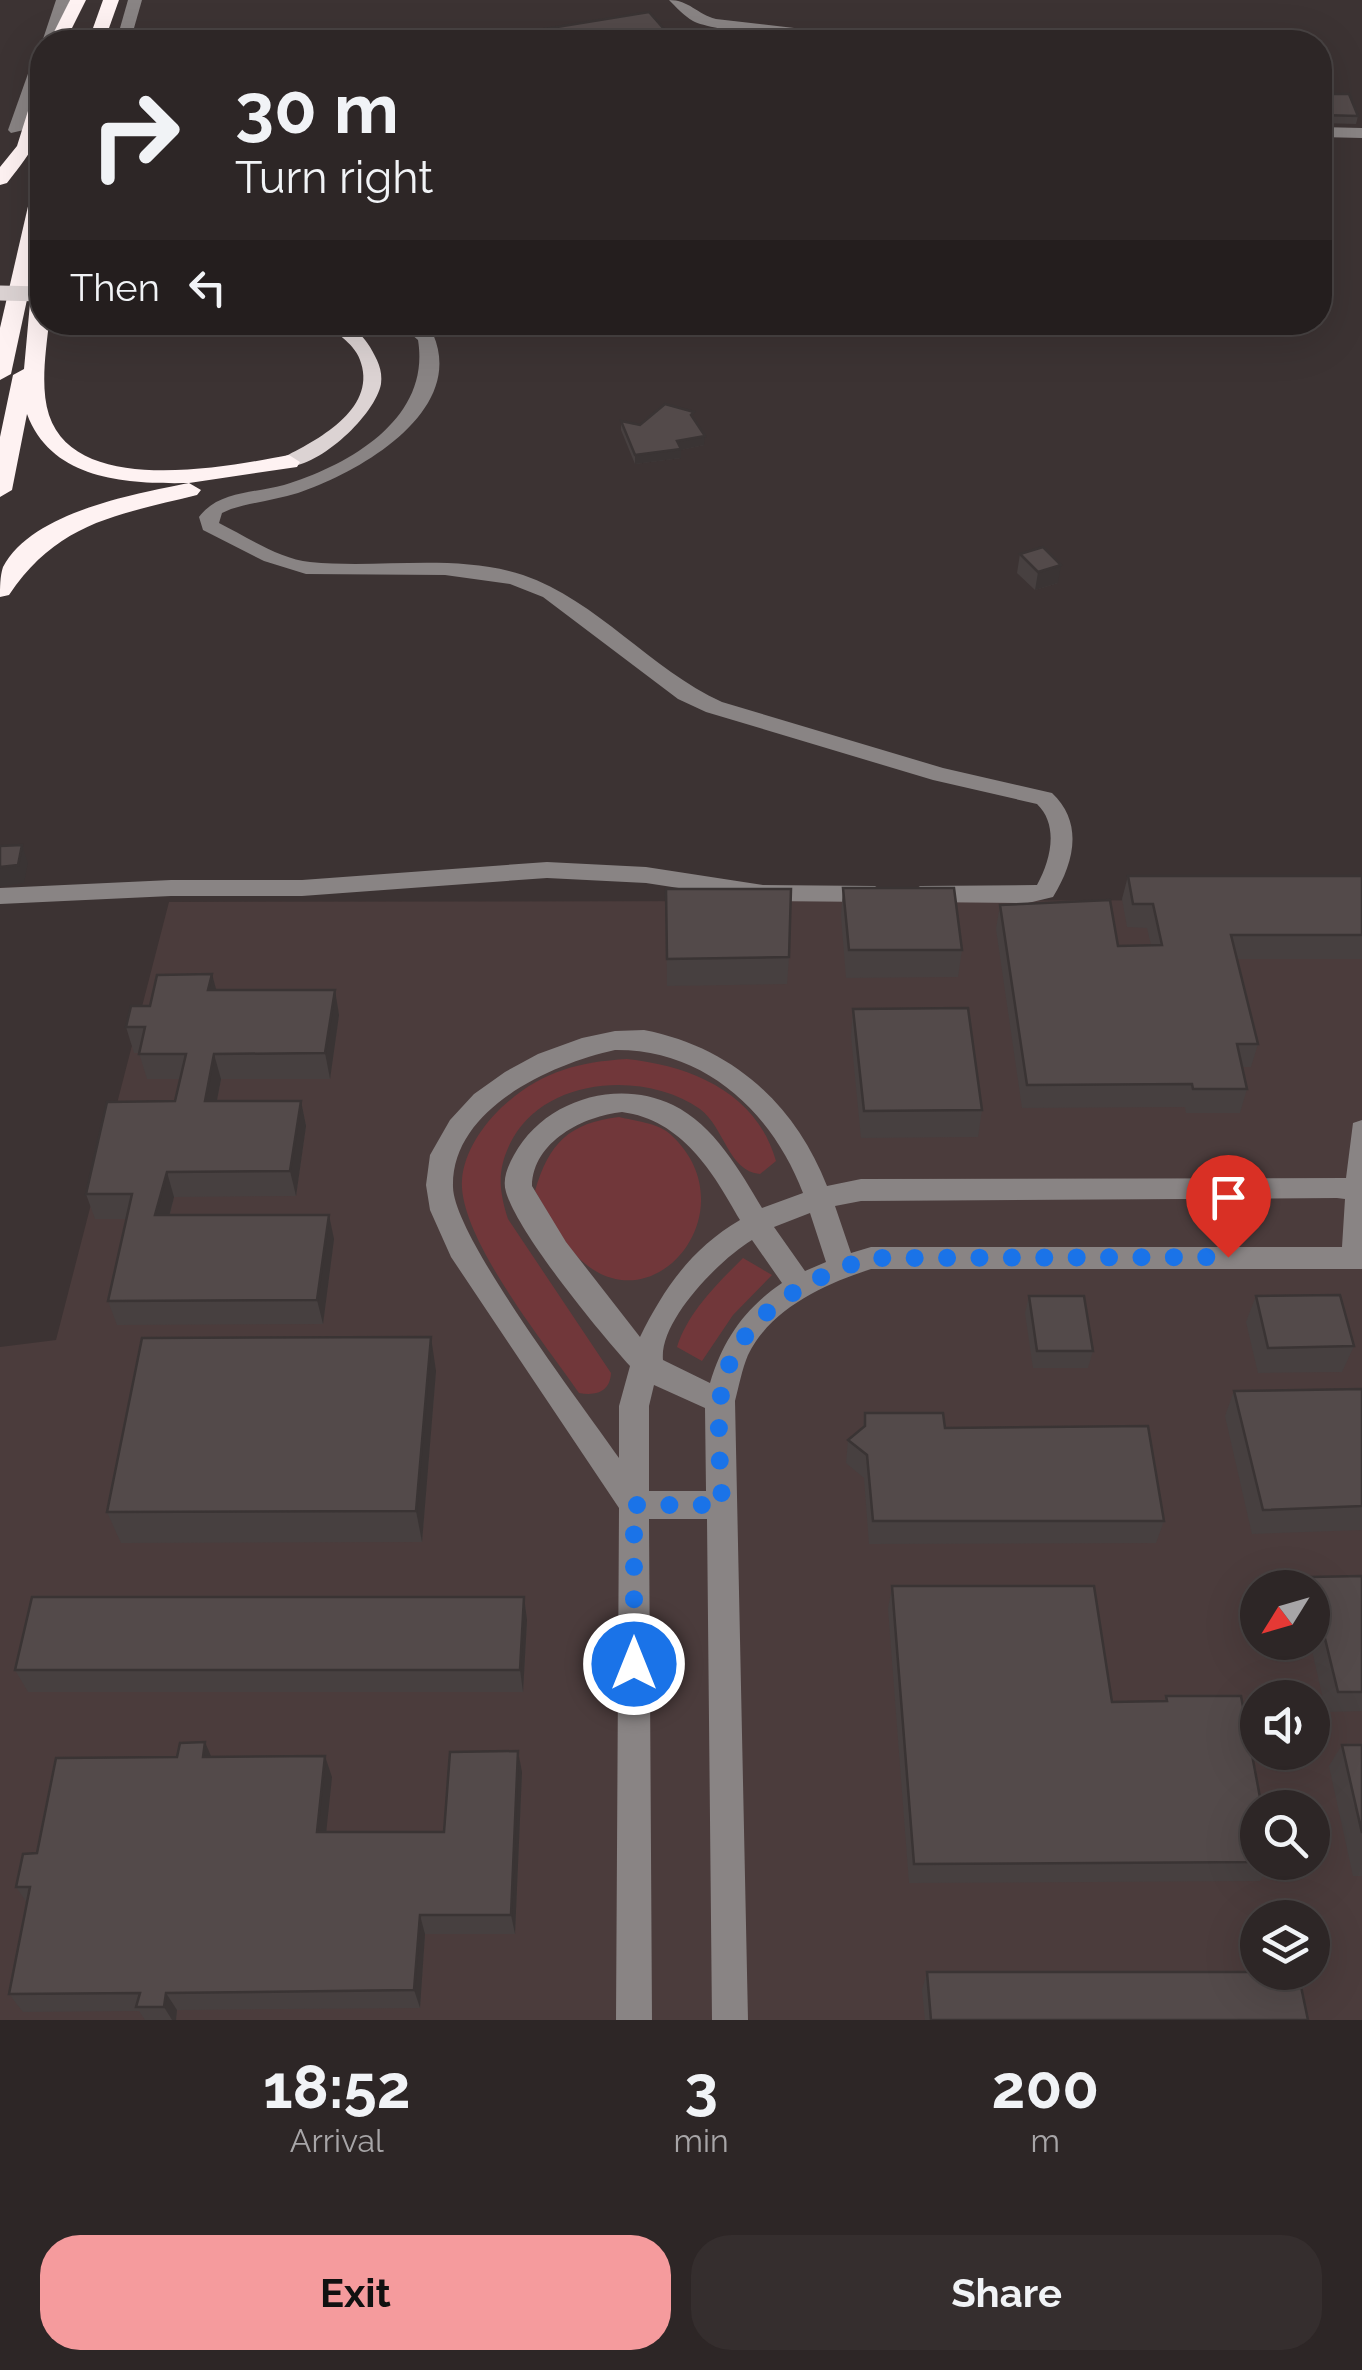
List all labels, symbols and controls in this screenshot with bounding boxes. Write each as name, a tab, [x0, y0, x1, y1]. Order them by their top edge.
text: 30 m	[235, 67, 399, 149]
icon: right	[70, 70, 200, 200]
text: Turn right	[235, 151, 433, 204]
icon: left	[180, 260, 235, 315]
text: Then	[70, 265, 160, 310]
pin	[1186, 1155, 1271, 1258]
icon: arrive	[1201, 1170, 1256, 1225]
north arrow	[1240, 1570, 1330, 1660]
map controls	[1240, 1570, 1330, 1990]
position arrow	[582, 1612, 686, 1716]
button: sound	[1240, 1680, 1330, 1770]
button: search	[1240, 1790, 1330, 1880]
button: layers	[1240, 1900, 1330, 1990]
text: 18:52	[263, 2052, 411, 2122]
text: 3	[684, 2052, 718, 2122]
text: 200	[992, 2052, 1099, 2122]
text: Arrival	[290, 2122, 384, 2159]
text: min	[674, 2122, 729, 2159]
text: m	[1031, 2122, 1060, 2159]
button: Exit	[40, 2235, 671, 2350]
button: Share	[691, 2235, 1322, 2350]

